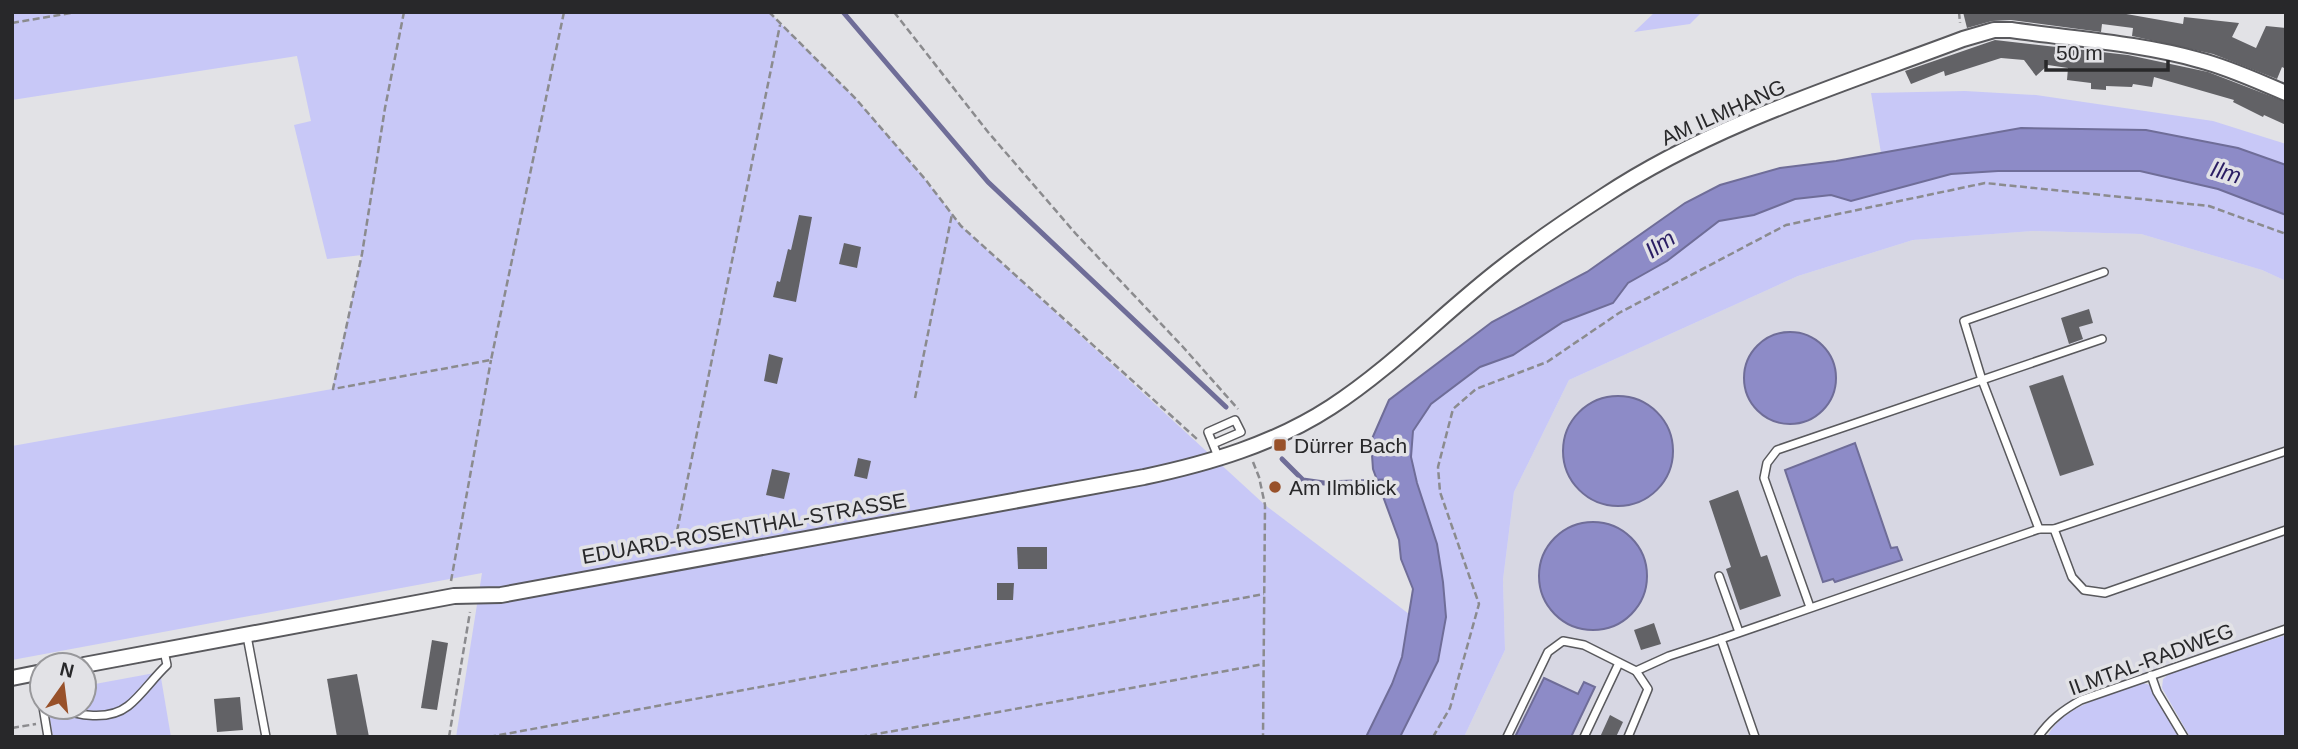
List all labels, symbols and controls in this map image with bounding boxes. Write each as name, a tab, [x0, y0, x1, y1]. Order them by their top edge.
scale bar	[2046, 28, 2168, 72]
text: 50 m	[2056, 41, 2103, 64]
street label: AM ILMHANG	[1658, 74, 1788, 150]
water label: Ilm	[2208, 155, 2244, 189]
water label: Ilm	[1640, 225, 1680, 263]
place label: Dürrer Bach	[1294, 434, 1407, 457]
marker: Dürrer Bach	[1272, 437, 1288, 453]
place label: Am Ilmblick	[1289, 476, 1397, 499]
marker: Am Ilmblick	[1267, 479, 1283, 495]
street label: EDUARD-ROSENTHAL-STRASSE	[580, 488, 908, 568]
street label: ILMTAL-RADWEG	[2066, 619, 2236, 699]
north arrow	[28, 651, 98, 721]
text: N	[58, 658, 76, 682]

